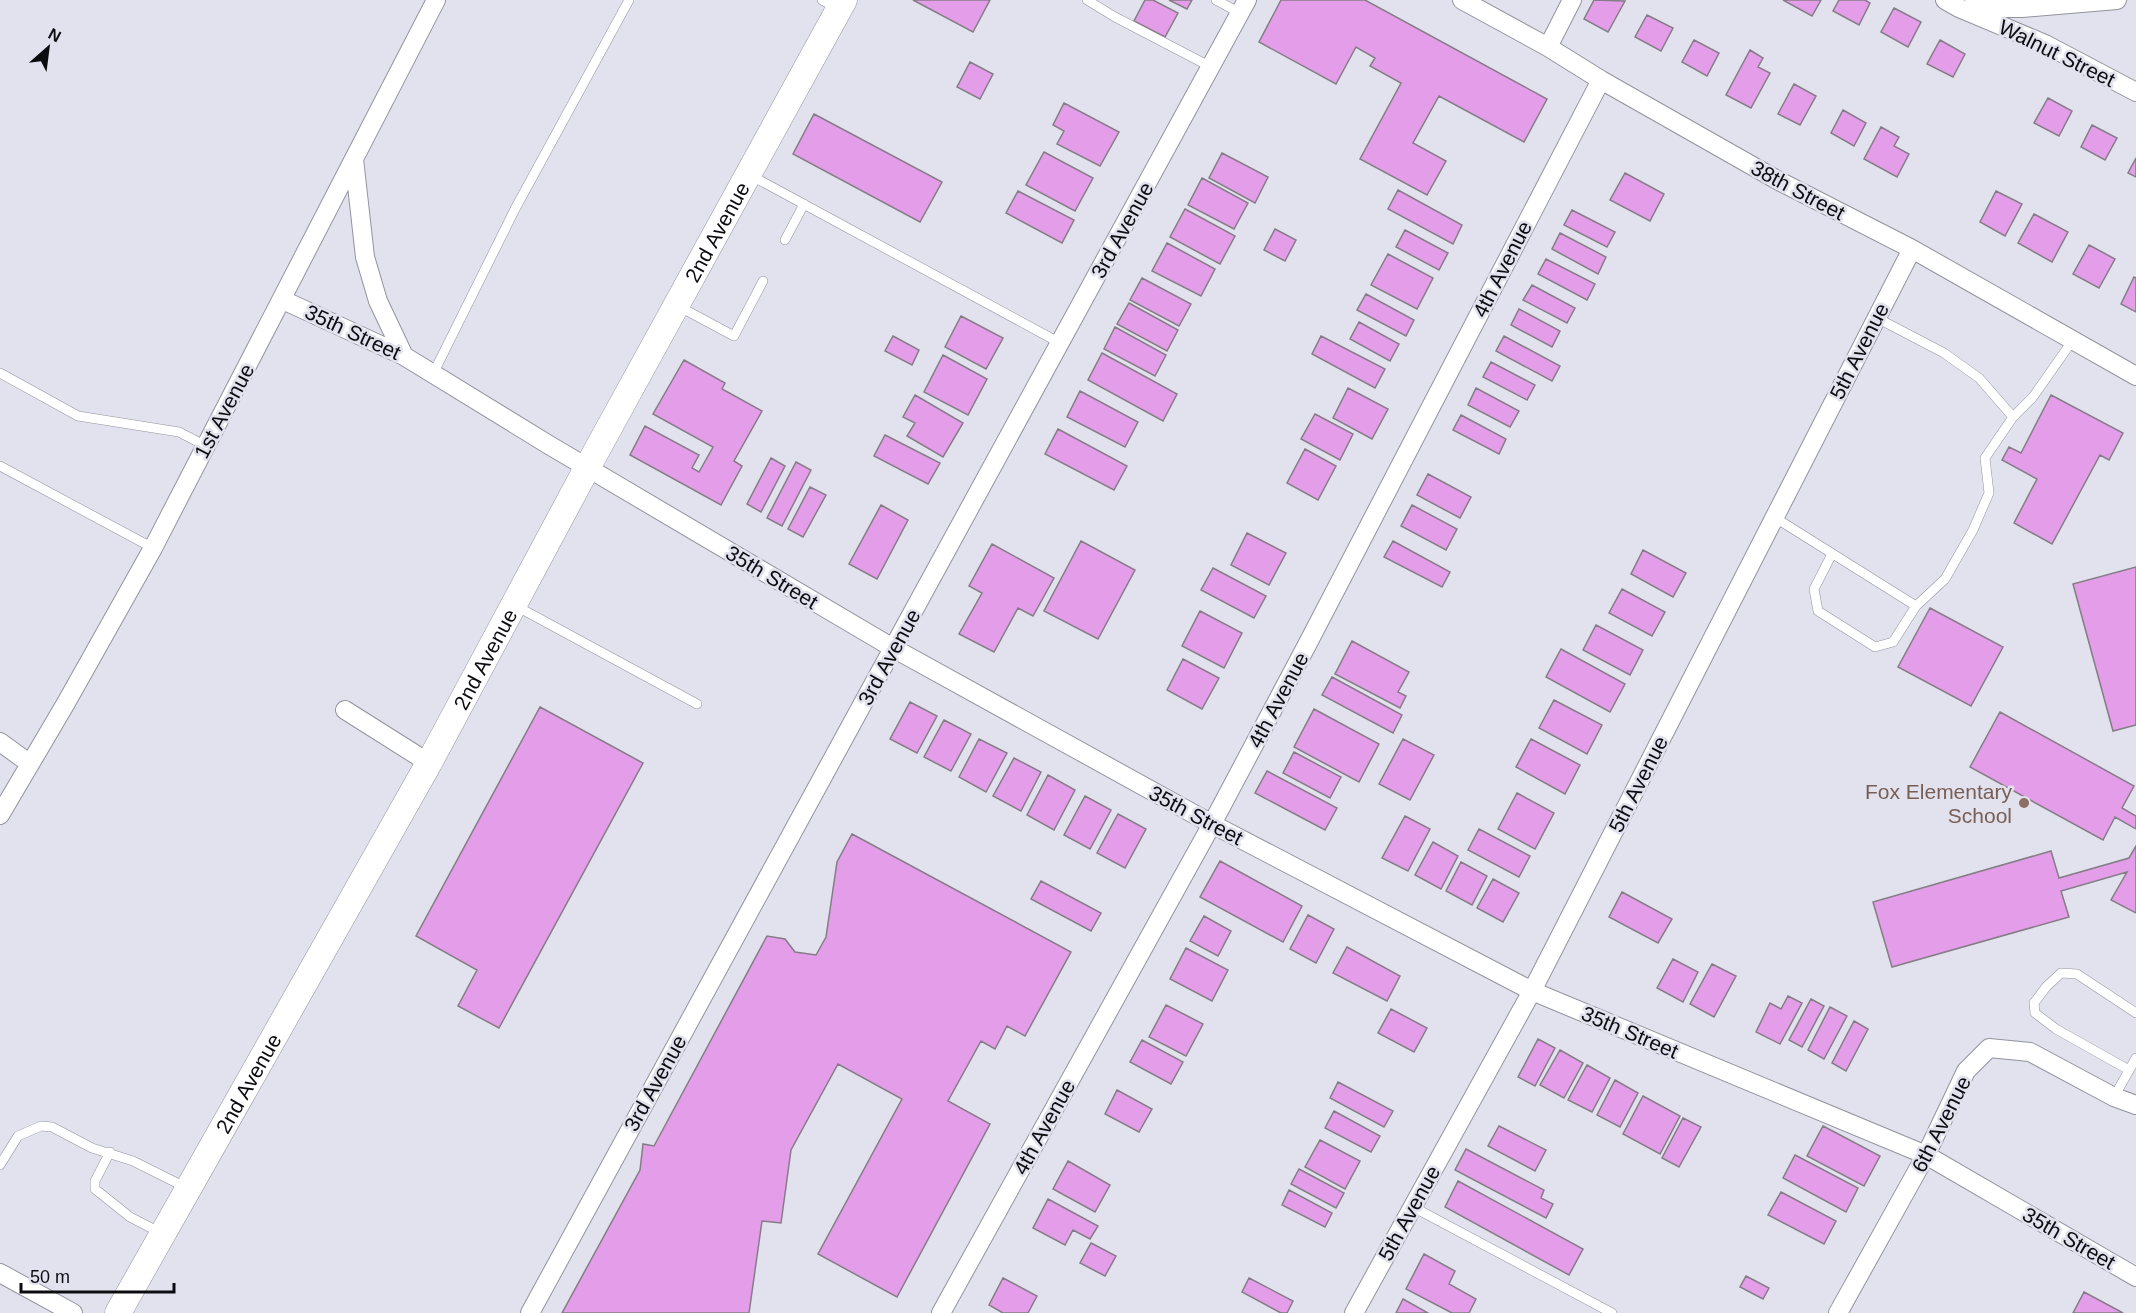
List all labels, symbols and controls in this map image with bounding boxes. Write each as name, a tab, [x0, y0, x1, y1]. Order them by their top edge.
street label: Walnut Street	[1995, 15, 2119, 91]
north arrow	[18, 18, 78, 78]
text: N	[46, 25, 64, 45]
street label: 38th Street	[1747, 156, 1849, 224]
street label: 2nd Avenue	[680, 178, 753, 286]
street label: 3rd Avenue	[1086, 178, 1158, 282]
street label: 4th Avenue	[1468, 217, 1536, 321]
street label: 5th Avenue	[1825, 299, 1893, 403]
street label: 35th Street	[302, 300, 405, 364]
street label: 1st Avenue	[190, 360, 258, 462]
street label: 35th Street	[722, 541, 822, 613]
street label: 2nd Avenue	[449, 605, 521, 713]
street label: 3rd Avenue	[853, 605, 925, 709]
street label: 4th Avenue	[1243, 648, 1313, 752]
street label: 5th Avenue	[1604, 732, 1672, 836]
place label: Fox Elementary School	[1865, 780, 2012, 827]
street label: 35th Street	[1145, 781, 1247, 849]
marker: Fox Elementary School	[2017, 796, 2031, 810]
street label: 35th Street	[1578, 1001, 1682, 1063]
street label: 2nd Avenue	[211, 1029, 285, 1137]
street label: 3rd Avenue	[619, 1031, 691, 1135]
street label: 6th Avenue	[1907, 1072, 1975, 1176]
street label: 4th Avenue	[1009, 1076, 1079, 1178]
street label: 5th Avenue	[1374, 1162, 1444, 1264]
street label: 35th Street	[2019, 1202, 2119, 1274]
scale bar	[21, 1256, 174, 1294]
text: 50 m	[30, 1267, 70, 1287]

